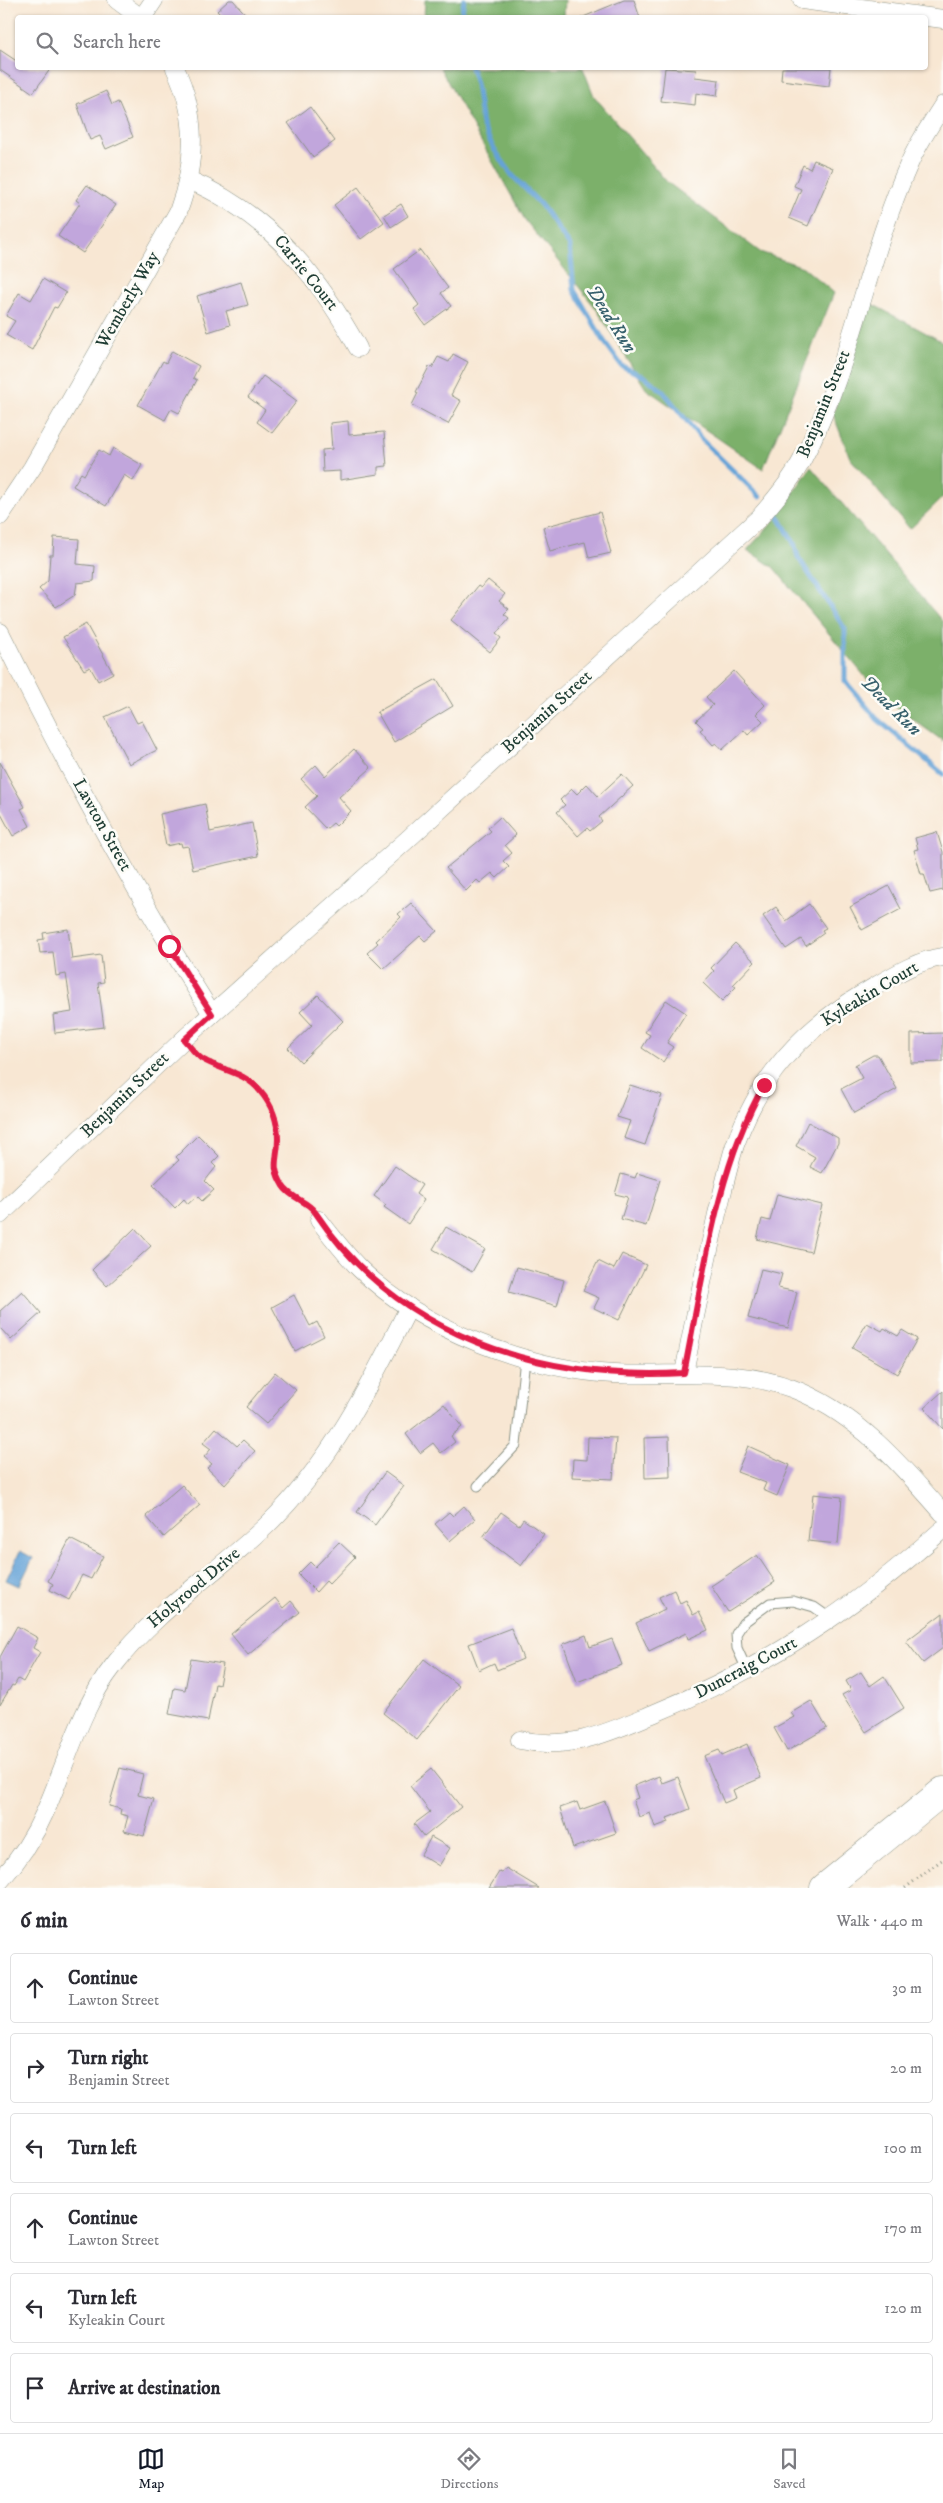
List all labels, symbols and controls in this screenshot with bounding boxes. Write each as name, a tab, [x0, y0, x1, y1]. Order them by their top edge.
search box	[15, 15, 928, 70]
icon: search	[33, 29, 61, 57]
text: Search here	[73, 31, 161, 54]
street label: Carrie Court	[269, 231, 343, 315]
street label: Wemberly Way	[91, 247, 165, 353]
water label: Dead Run	[581, 281, 641, 358]
street label: Benjamin Street	[792, 347, 856, 461]
street label: Benjamin Street	[497, 665, 597, 758]
water label: Dead Run	[856, 671, 926, 741]
street label: Lawton Street	[68, 775, 137, 875]
route start	[158, 935, 181, 958]
street label: Kyleakin Court	[817, 956, 923, 1032]
street label: Benjamin Street	[76, 1047, 174, 1143]
route end	[753, 1074, 776, 1097]
street label: Holyrood Drive	[143, 1543, 245, 1633]
street label: Duncraig Court	[691, 1632, 801, 1704]
text: 6 min	[20, 1908, 68, 1934]
text: Walk · 440 m	[837, 1911, 923, 1931]
text: Continue	[68, 1967, 138, 1990]
icon: ahead	[21, 1974, 49, 2002]
text: 30 m	[892, 1978, 922, 1998]
text: Lawton Street	[68, 1990, 159, 2010]
text: Turn right	[68, 2047, 148, 2070]
icon: right	[21, 2054, 49, 2082]
text: 20 m	[890, 2058, 922, 2078]
text: Benjamin Street	[68, 2070, 170, 2090]
icon: left	[21, 2134, 49, 2162]
text: Turn left	[68, 2137, 137, 2160]
text: 100 m	[884, 2138, 922, 2158]
text: Continue	[68, 2207, 138, 2230]
icon: ahead	[21, 2214, 49, 2242]
text: 170 m	[884, 2218, 922, 2238]
text: Lawton Street	[68, 2230, 159, 2250]
text: Turn left	[68, 2287, 137, 2310]
icon: left	[21, 2294, 49, 2322]
text: 120 m	[884, 2298, 922, 2318]
text: Kyleakin Court	[68, 2310, 165, 2330]
icon: arrive	[21, 2374, 49, 2402]
text: Arrive at destination	[68, 2377, 220, 2400]
tab: Map	[137, 2445, 165, 2493]
tab: Directions	[440, 2445, 498, 2493]
tab: Saved	[773, 2445, 806, 2493]

